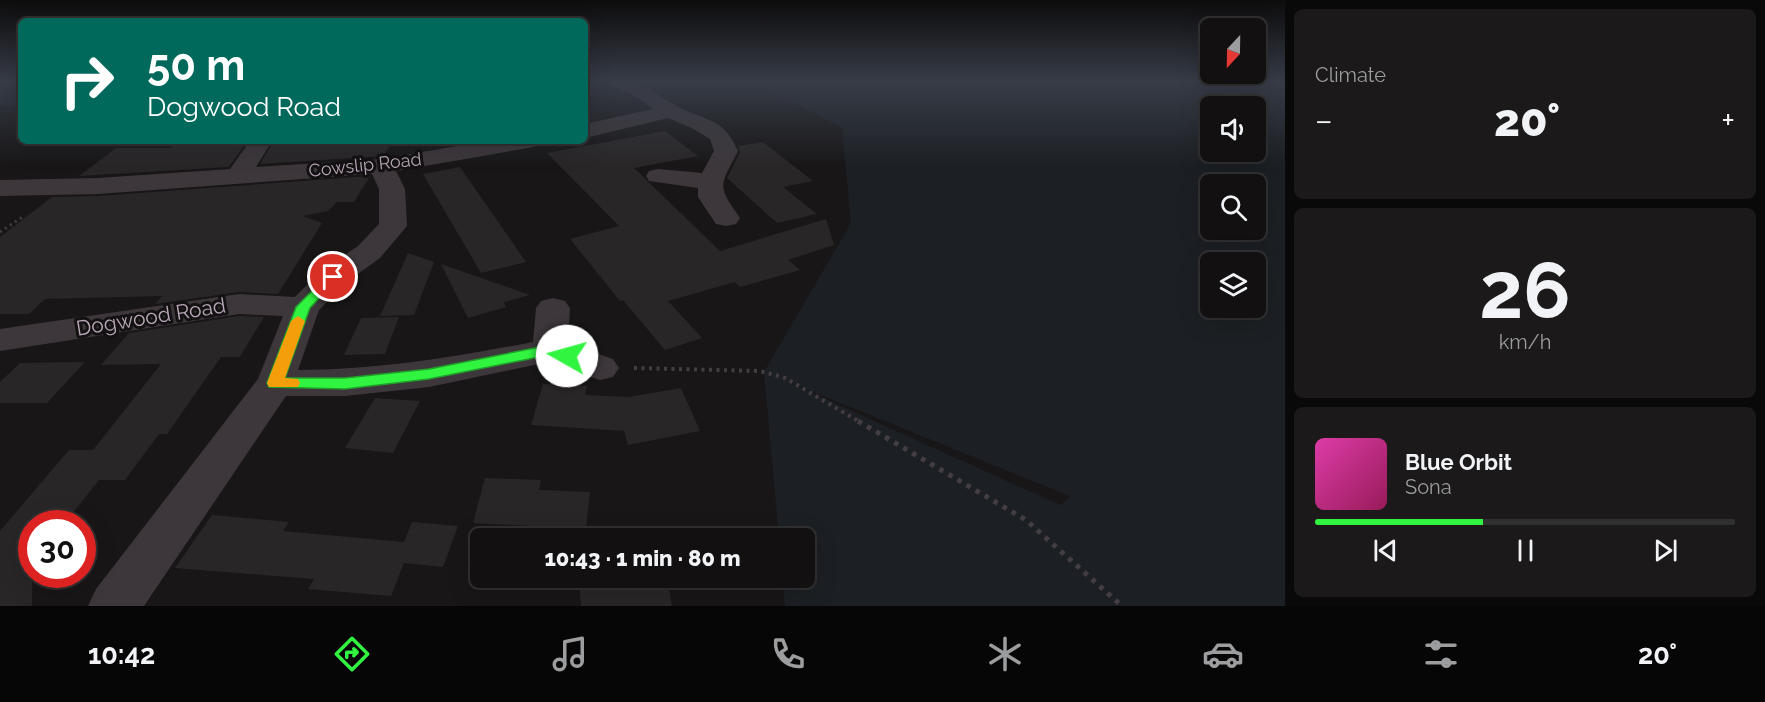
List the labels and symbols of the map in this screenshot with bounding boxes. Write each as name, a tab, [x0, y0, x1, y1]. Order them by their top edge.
north arrow	[1200, 18, 1266, 84]
street label: Cowslip Road	[307, 148, 422, 181]
pin	[307, 251, 358, 302]
street label: Dogwood Road	[74, 292, 227, 341]
position arrow	[535, 324, 599, 388]
speed limit sign: 30	[18, 510, 96, 588]

